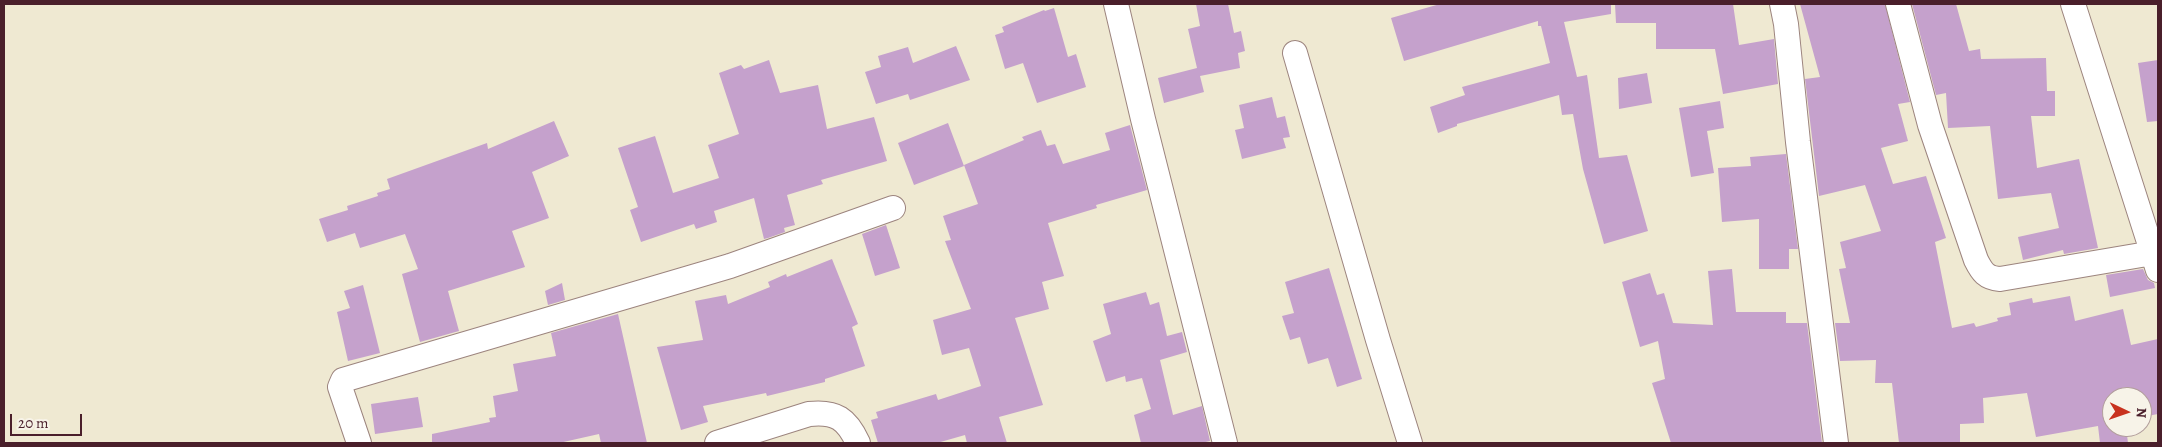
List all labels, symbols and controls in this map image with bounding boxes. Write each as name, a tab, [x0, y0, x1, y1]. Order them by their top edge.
north arrow	[2102, 387, 2152, 437]
scale bar	[12, 404, 85, 436]
text: N	[2132, 407, 2151, 418]
text: 20 m	[18, 413, 49, 433]

